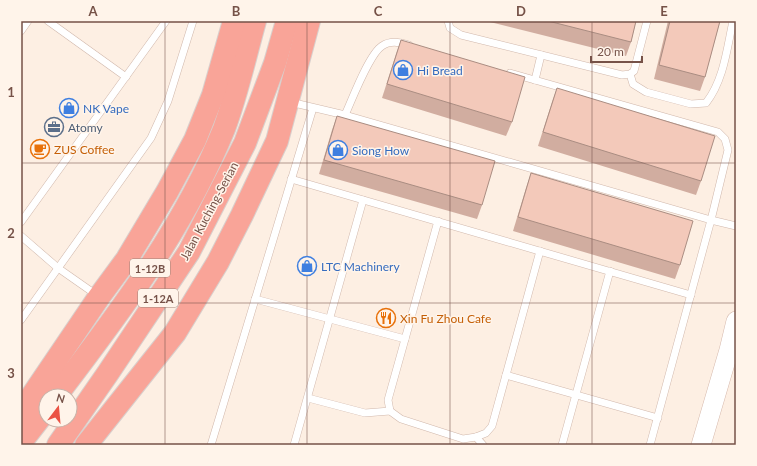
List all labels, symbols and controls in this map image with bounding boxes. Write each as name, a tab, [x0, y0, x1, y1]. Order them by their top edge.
text: A	[87, 3, 98, 19]
text: B	[232, 3, 241, 19]
text: C	[374, 3, 383, 19]
text: D	[516, 3, 526, 19]
text: E	[660, 3, 668, 19]
scale bar	[591, 38, 642, 64]
text: 20 m	[597, 44, 624, 59]
shop icon: Hi Bread	[392, 59, 414, 81]
place label: Hi Bread	[417, 63, 463, 78]
text: 1	[7, 84, 15, 100]
shop icon: NK Vape	[58, 97, 80, 119]
place label: NK Vape	[83, 101, 129, 116]
office icon: Atomy	[43, 116, 65, 138]
place label: Atomy	[68, 120, 104, 135]
cafe icon: ZUS Coffee	[29, 138, 51, 160]
shop icon: Siong How	[327, 139, 349, 161]
place label: ZUS Coffee	[54, 142, 115, 157]
place label: Siong How	[352, 143, 410, 158]
street label: Jalan Kuching-Serian	[177, 159, 241, 263]
text: 2	[7, 225, 15, 241]
shop icon: LTC Machinery	[296, 255, 318, 277]
road number: 1-12B	[130, 259, 170, 277]
place label: LTC Machinery	[321, 259, 400, 274]
road number: 1-12A	[138, 289, 178, 307]
restaurant icon: Xin Fu Zhou Cafe	[375, 307, 397, 329]
place label: Xin Fu Zhou Cafe	[400, 311, 491, 326]
text: 3	[7, 365, 15, 381]
north arrow	[38, 388, 78, 428]
text: N	[55, 390, 67, 405]

